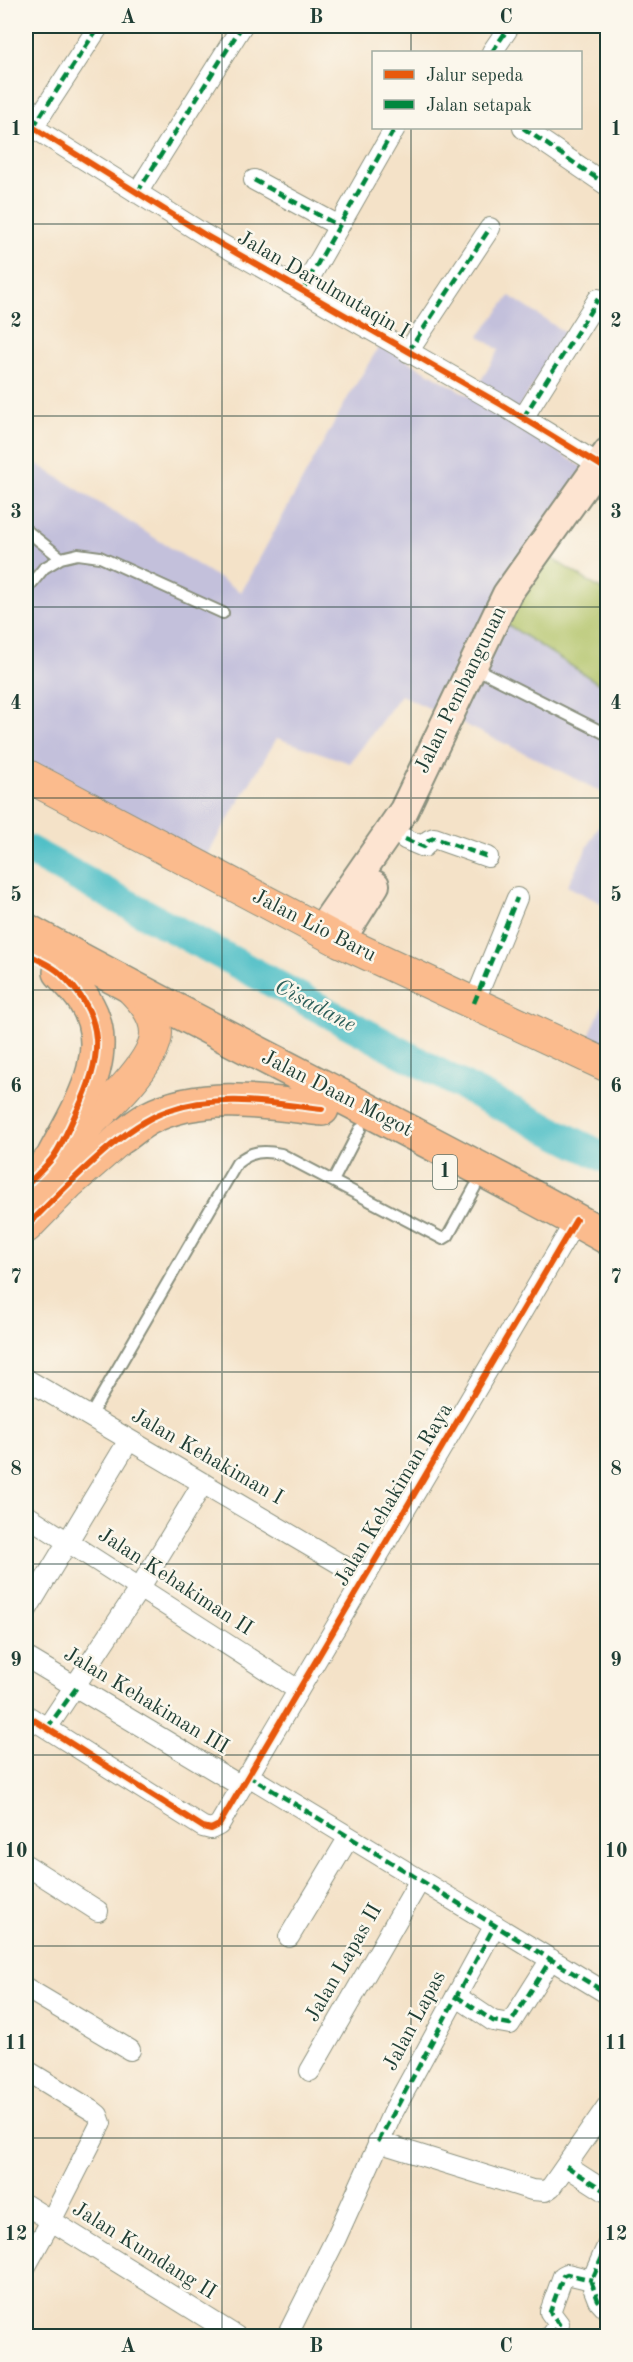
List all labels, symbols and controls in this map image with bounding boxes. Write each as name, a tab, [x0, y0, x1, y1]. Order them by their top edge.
text: A	[120, 8, 136, 28]
text: B	[309, 8, 323, 28]
text: C	[499, 8, 513, 28]
legend	[372, 51, 582, 129]
text: Jalur sepeda	[426, 67, 524, 85]
text: Jalan setapak	[426, 97, 532, 115]
text: 1	[10, 120, 22, 140]
text: 1	[610, 120, 622, 140]
street label: Jalan Darulmutaqin I	[234, 227, 412, 343]
text: 2	[10, 312, 22, 332]
text: 2	[610, 312, 622, 332]
text: 3	[10, 503, 22, 523]
text: 3	[610, 503, 622, 523]
street label: Jalan Pembangunan	[412, 603, 510, 777]
text: 4	[10, 694, 22, 714]
text: 4	[610, 694, 622, 714]
text: 5	[10, 885, 22, 906]
text: 5	[610, 885, 622, 906]
street label: Jalan Lio Baru	[249, 886, 379, 966]
water label: Cisadane	[271, 976, 359, 1036]
street label: Jalan Daan Mogot	[258, 1047, 416, 1141]
text: 6	[10, 1077, 22, 1097]
text: 6	[610, 1077, 622, 1097]
road number: 1	[433, 1155, 457, 1189]
text: 7	[10, 1268, 22, 1288]
text: 7	[610, 1268, 622, 1288]
street label: Jalan Kehakiman Raya	[331, 1400, 457, 1590]
street label: Jalan Kehakiman I	[128, 1405, 286, 1509]
text: 8	[10, 1460, 22, 1480]
text: 8	[610, 1460, 622, 1480]
street label: Jalan Kehakiman II	[94, 1524, 256, 1640]
street label: Jalan Kehakiman III	[60, 1644, 232, 1758]
text: 9	[10, 1651, 22, 1671]
text: 9	[610, 1651, 622, 1671]
text: 10	[4, 1842, 28, 1862]
text: 10	[604, 1842, 628, 1862]
street label: Jalan Lapas II	[302, 1900, 386, 2026]
street label: Jalan Lapas	[380, 1968, 450, 2074]
text: 11	[4, 2034, 28, 2054]
text: 11	[604, 2034, 628, 2054]
street label: Jalan Kumdang II	[68, 2198, 220, 2304]
text: 12	[4, 2225, 28, 2245]
text: 12	[604, 2225, 628, 2245]
text: A	[120, 2337, 136, 2357]
text: B	[309, 2337, 323, 2357]
text: C	[499, 2337, 513, 2357]

